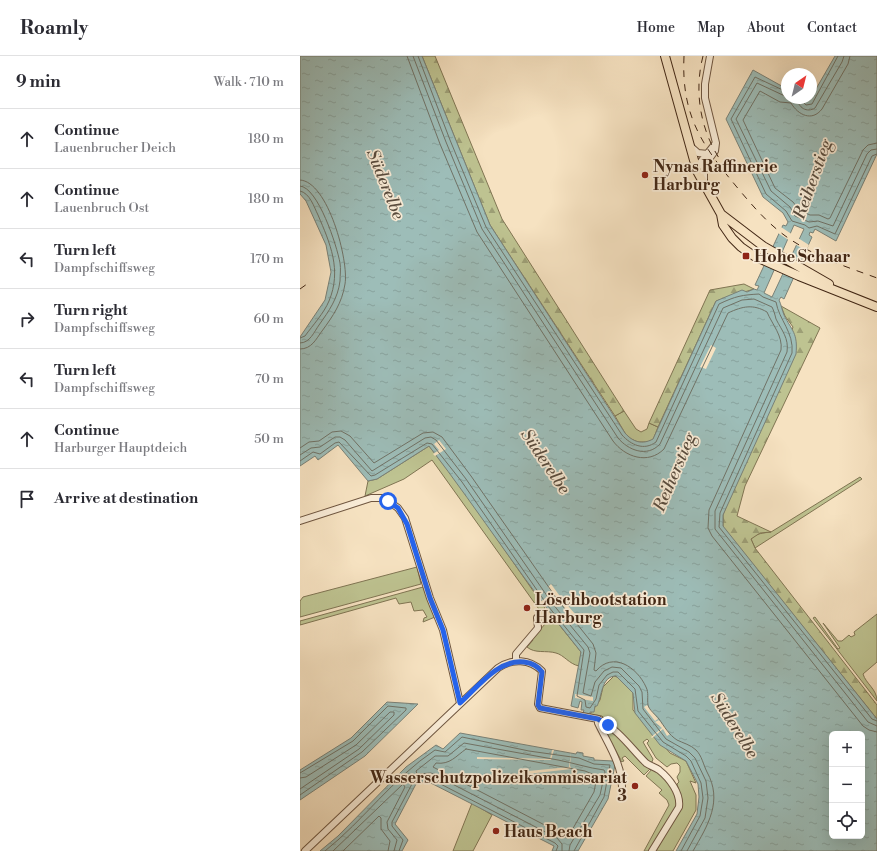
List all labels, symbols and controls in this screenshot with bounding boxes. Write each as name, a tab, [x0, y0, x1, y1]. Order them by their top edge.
text: Roamly	[20, 16, 88, 40]
text: Home	[637, 19, 675, 37]
text: Map	[697, 19, 725, 37]
text: About	[747, 19, 785, 37]
text: Contact	[807, 19, 857, 37]
north arrow	[781, 68, 817, 104]
text: 9 min	[16, 71, 61, 93]
text: Walk · 710 m	[213, 74, 284, 90]
text: Continue	[54, 121, 119, 140]
icon: ahead	[16, 128, 38, 150]
text: 180 m	[248, 131, 284, 147]
water label: Reiherstieg	[788, 135, 838, 223]
text: Lauenbrucher Deich	[54, 140, 176, 156]
water label: Süderelbe	[361, 146, 409, 223]
place label: Nynas Raffinerie Harburg	[653, 157, 778, 195]
marker: Nynas Raffinerie Harburg	[640, 170, 650, 180]
text: Continue	[54, 181, 119, 200]
icon: ahead	[16, 188, 38, 210]
text: 180 m	[248, 191, 284, 207]
text: Lauenbruch Ost	[54, 200, 149, 216]
text: Turn left	[54, 241, 116, 260]
place label: Hohe Schaar	[754, 247, 850, 267]
icon: left	[16, 248, 38, 270]
text: 170 m	[250, 251, 284, 267]
marker: Hohe Schaar	[741, 251, 751, 261]
text: Dampfschiffsweg	[54, 260, 155, 276]
text: Turn right	[54, 301, 128, 320]
icon: right	[16, 308, 38, 330]
text: 60 m	[253, 311, 284, 327]
text: Dampfschiffsweg	[54, 320, 155, 336]
text: Turn left	[54, 361, 116, 380]
icon: left	[16, 368, 38, 390]
text: 70 m	[255, 371, 284, 387]
text: Dampfschiffsweg	[54, 380, 155, 396]
text: Continue	[54, 421, 119, 440]
water label: Süderelbe	[515, 425, 575, 498]
icon: ahead	[16, 428, 38, 450]
water label: Reiherstieg	[648, 429, 702, 516]
text: 50 m	[254, 431, 284, 447]
text: Harburger Hauptdeich	[54, 440, 187, 456]
icon: arrive	[16, 488, 38, 510]
text: Arrive at destination	[54, 489, 198, 508]
route start	[379, 492, 397, 510]
place label: Löschbootstation Harburg	[535, 590, 667, 628]
marker: Löschbootstation Harburg	[522, 603, 532, 613]
water label: Süderelbe	[705, 688, 763, 763]
route end	[599, 716, 617, 734]
map controls	[829, 731, 865, 839]
button: +	[829, 731, 865, 767]
button: −	[829, 767, 865, 803]
place label: Wasserschutzpolizeikommissariat 3	[369, 768, 627, 806]
marker: Wasserschutzpolizeikommissariat 3	[630, 781, 640, 791]
button: locate	[829, 803, 865, 839]
place label: Haus Beach	[504, 822, 593, 842]
marker: Haus Beach	[491, 826, 501, 836]

